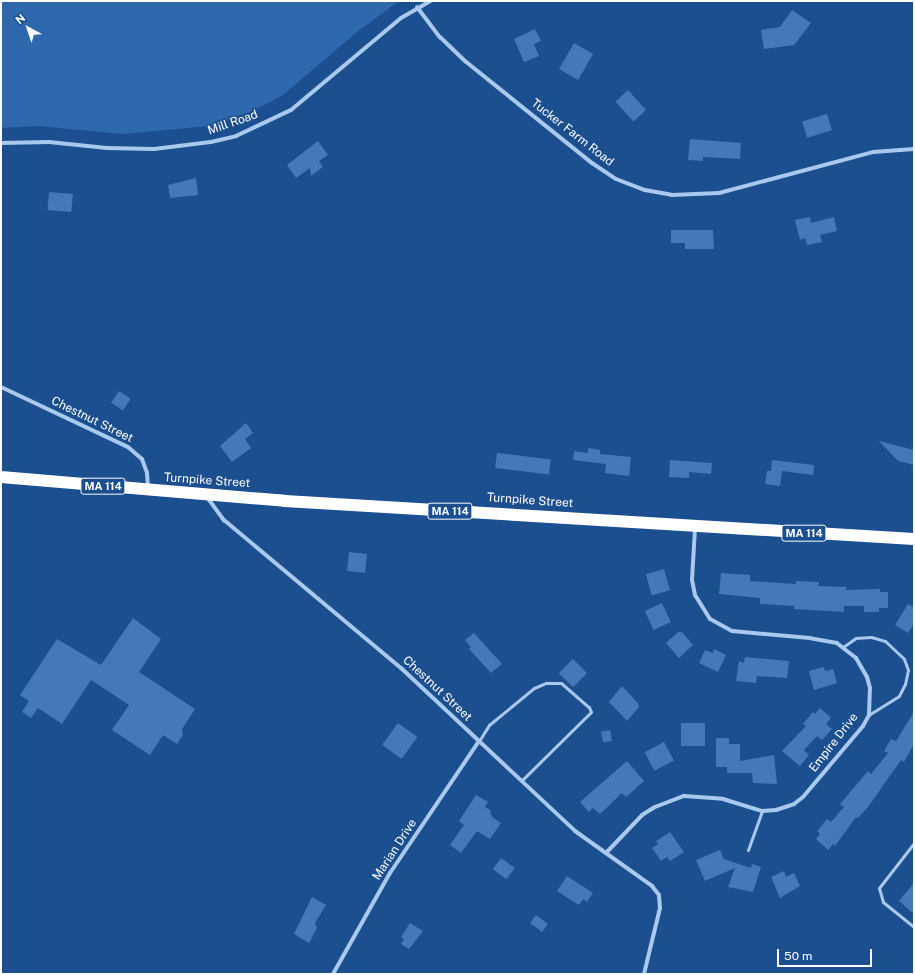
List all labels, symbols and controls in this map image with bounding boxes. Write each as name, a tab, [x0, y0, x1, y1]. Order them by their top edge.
north arrow	[8, 8, 48, 48]
text: N	[13, 11, 27, 26]
street label: Tucker Farm Road	[528, 96, 616, 170]
street label: Mill Road	[206, 108, 260, 138]
street label: Chestnut Street	[49, 394, 135, 446]
street label: Turnpike Street	[163, 471, 251, 491]
road number: MA 114	[80, 477, 126, 495]
street label: Turnpike Street	[486, 491, 574, 511]
road number: MA 114	[427, 502, 473, 520]
road number: MA 114	[781, 524, 827, 542]
street label: Chestnut Street	[400, 653, 474, 725]
street label: Empire Drive	[807, 711, 861, 775]
street label: Marian Drive	[370, 817, 420, 883]
scale bar	[779, 941, 874, 967]
text: 50 m	[784, 949, 812, 963]

